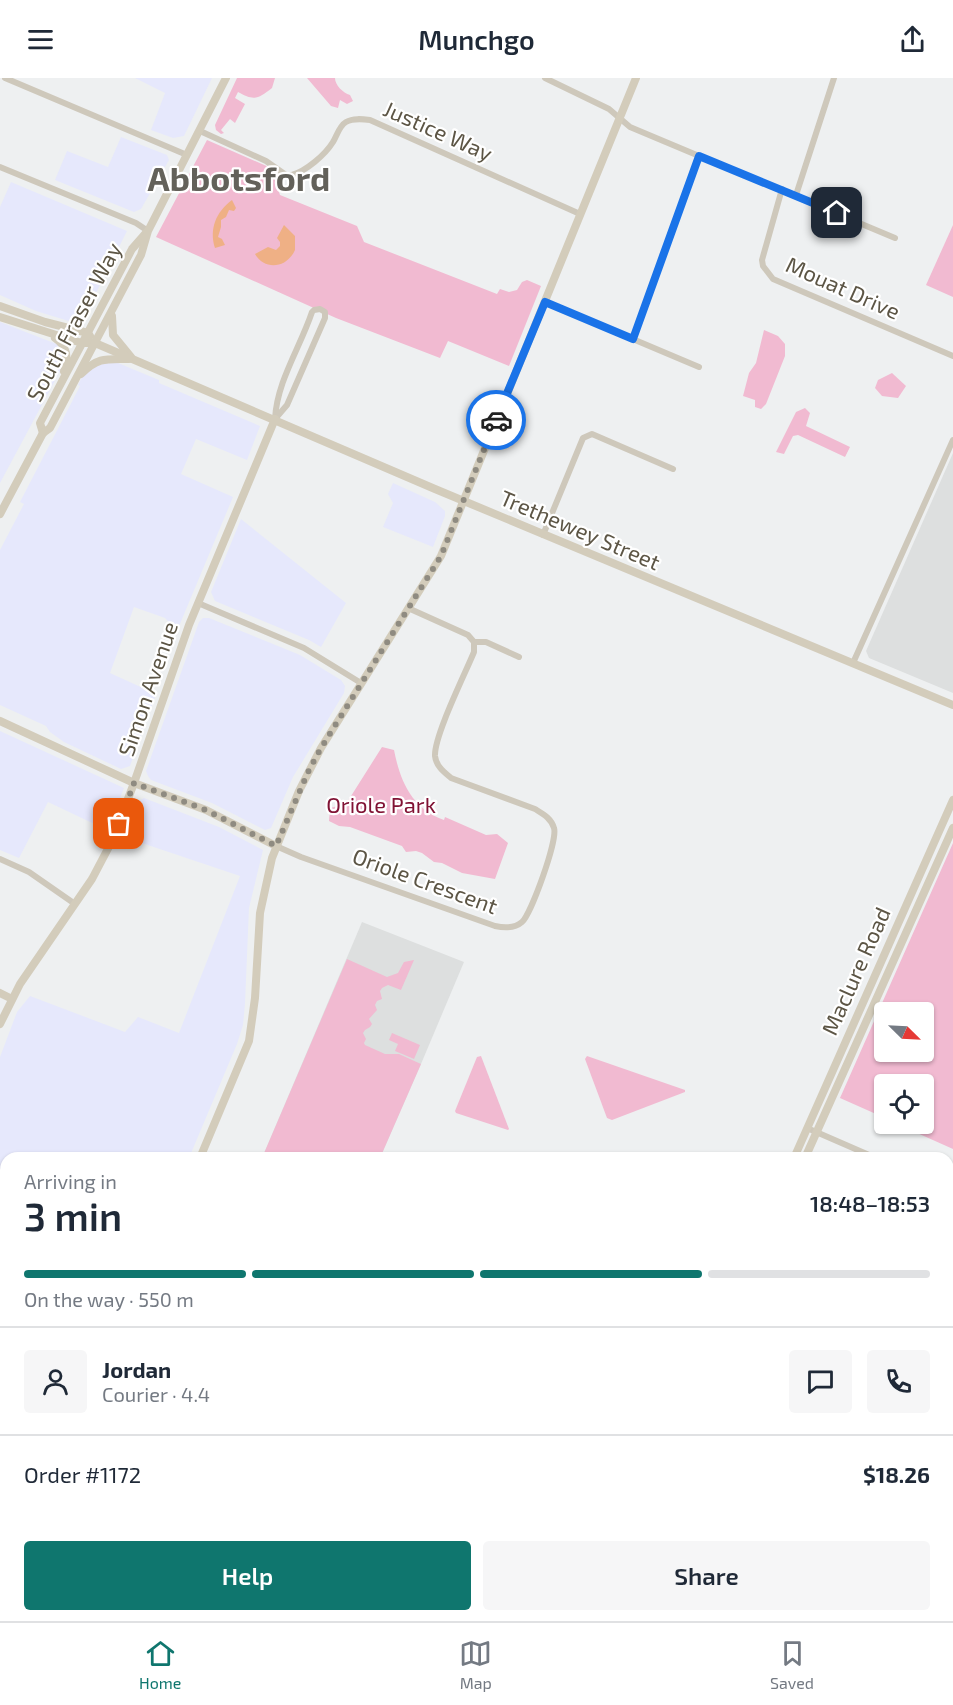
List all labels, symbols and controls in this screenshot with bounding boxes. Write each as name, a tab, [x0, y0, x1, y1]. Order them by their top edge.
icon: menu	[24, 23, 57, 56]
text: Munchgo	[418, 23, 535, 55]
icon: share	[896, 23, 929, 56]
street label: Justice Way	[380, 95, 497, 166]
district label: Abbotsford	[148, 157, 330, 198]
pin	[811, 187, 862, 238]
icon: home	[820, 196, 853, 229]
street label: South Fraser Way	[20, 237, 126, 405]
street label: Mouat Drive	[782, 250, 904, 324]
courier	[466, 390, 526, 450]
icon: car	[480, 404, 513, 437]
street label: Trethewey Street	[497, 484, 664, 574]
street label: Simon Avenue	[112, 618, 182, 759]
park label: Oriole Park	[326, 791, 436, 817]
pin	[93, 798, 144, 849]
icon: bag	[102, 807, 135, 840]
street label: Oriole Crescent	[349, 842, 501, 918]
street label: Maclure Road	[815, 903, 895, 1039]
north arrow	[874, 1002, 934, 1062]
map controls	[874, 1002, 934, 1134]
button: locate	[874, 1074, 934, 1134]
text: Arriving in	[24, 1169, 117, 1193]
text: 18:48–18:53	[810, 1190, 930, 1216]
text: 3 min	[24, 1192, 122, 1239]
text: On the way · 550 m	[24, 1287, 194, 1311]
button: person	[24, 1350, 87, 1413]
button: chat	[789, 1350, 852, 1413]
button: phone	[867, 1350, 930, 1413]
text: Jordan	[102, 1356, 171, 1382]
text: Courier · 4.4	[102, 1382, 210, 1406]
text: Order #1172	[24, 1461, 141, 1487]
text: $18.26	[863, 1461, 930, 1487]
button: Help	[24, 1541, 471, 1610]
button: Share	[483, 1541, 930, 1610]
tab: Home	[139, 1637, 181, 1692]
tab: Map	[459, 1637, 492, 1692]
tab: Saved	[770, 1637, 814, 1692]

